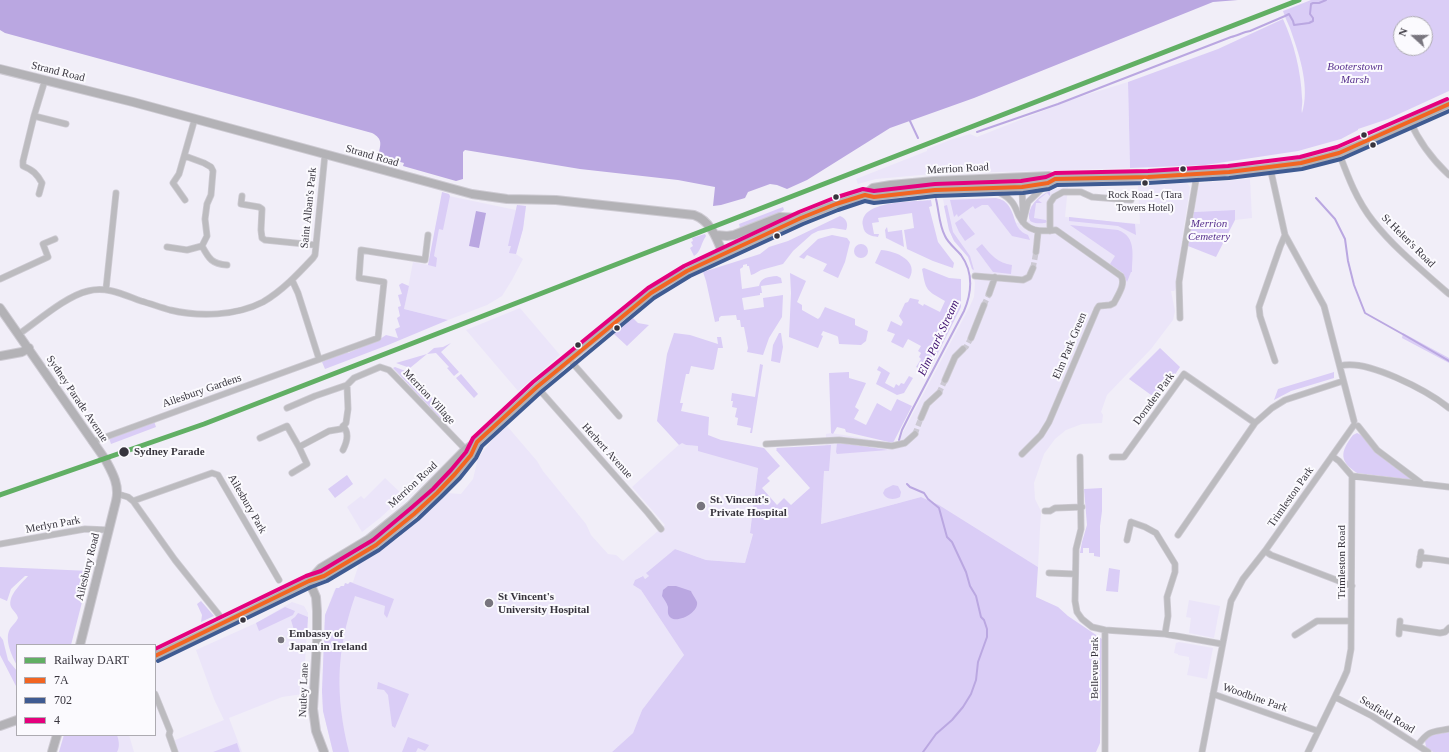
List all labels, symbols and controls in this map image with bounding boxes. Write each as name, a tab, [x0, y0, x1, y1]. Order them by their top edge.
north arrow	[1393, 16, 1433, 56]
text: N	[1396, 26, 1410, 38]
street label: Strand Road	[30, 59, 86, 85]
park label: Booterstown Marsh	[1327, 60, 1383, 86]
unlabelled marker	[1359, 130, 1369, 140]
unlabelled marker	[1368, 140, 1378, 150]
street label: Strand Road	[344, 142, 400, 170]
street label: Merrion Road	[927, 161, 989, 177]
unlabelled marker	[1178, 164, 1188, 174]
street label: Saint Alban's Park	[298, 167, 320, 249]
marker: Rock Road - (Tara Towers Hotel)	[1140, 178, 1150, 188]
place label: Rock Road - (Tara Towers Hotel)	[1108, 189, 1182, 212]
unlabelled marker	[831, 192, 841, 202]
street label: St Helen's Road	[1378, 211, 1438, 271]
park label: Merrion Cemetery	[1188, 217, 1230, 243]
unlabelled marker	[772, 231, 782, 241]
water label: Elm Park Stream	[915, 298, 963, 378]
street label: Elm Park Green	[1050, 311, 1090, 381]
unlabelled marker	[612, 323, 622, 333]
unlabelled marker	[573, 340, 583, 350]
street label: Sydney Parade Avenue	[43, 353, 111, 445]
street label: Merrion Village	[400, 367, 458, 427]
street label: Dornden Park	[1131, 370, 1177, 428]
street label: Ailesbury Gardens	[161, 371, 243, 411]
street label: Herbert Avenue	[579, 421, 635, 481]
marker: Sydney Parade	[117, 445, 131, 459]
place label: Sydney Parade	[134, 445, 205, 459]
street label: Merrion Road	[386, 459, 440, 511]
street label: Trimleston Park	[1265, 464, 1317, 530]
street label: Ailesbury Park	[225, 472, 269, 536]
place label: St. Vincent's Private Hospital	[710, 493, 787, 519]
marker: St. Vincent's Private Hospital	[695, 500, 707, 512]
street label: Merlyn Park	[25, 514, 81, 536]
street label: Trimleston Road	[1335, 525, 1349, 599]
street label: Ailesbury Road	[73, 532, 103, 602]
place label: St Vincent's University Hospital	[498, 590, 589, 616]
marker: St Vincent's University Hospital	[483, 597, 495, 609]
unlabelled marker	[238, 615, 248, 625]
place label: Embassy of Japan in Ireland	[289, 627, 367, 653]
marker: Embassy of Japan in Ireland	[276, 635, 286, 645]
street label: Bellevue Park	[1088, 637, 1102, 699]
legend	[16, 644, 156, 736]
text: Railway DART	[54, 653, 129, 667]
street label: Nutley Lane	[296, 662, 312, 718]
text: 7A	[54, 673, 69, 687]
street label: Woodbine Park	[1221, 681, 1289, 715]
text: 702	[54, 693, 72, 707]
street label: Seafield Road	[1357, 693, 1417, 737]
text: 4	[54, 713, 60, 727]

